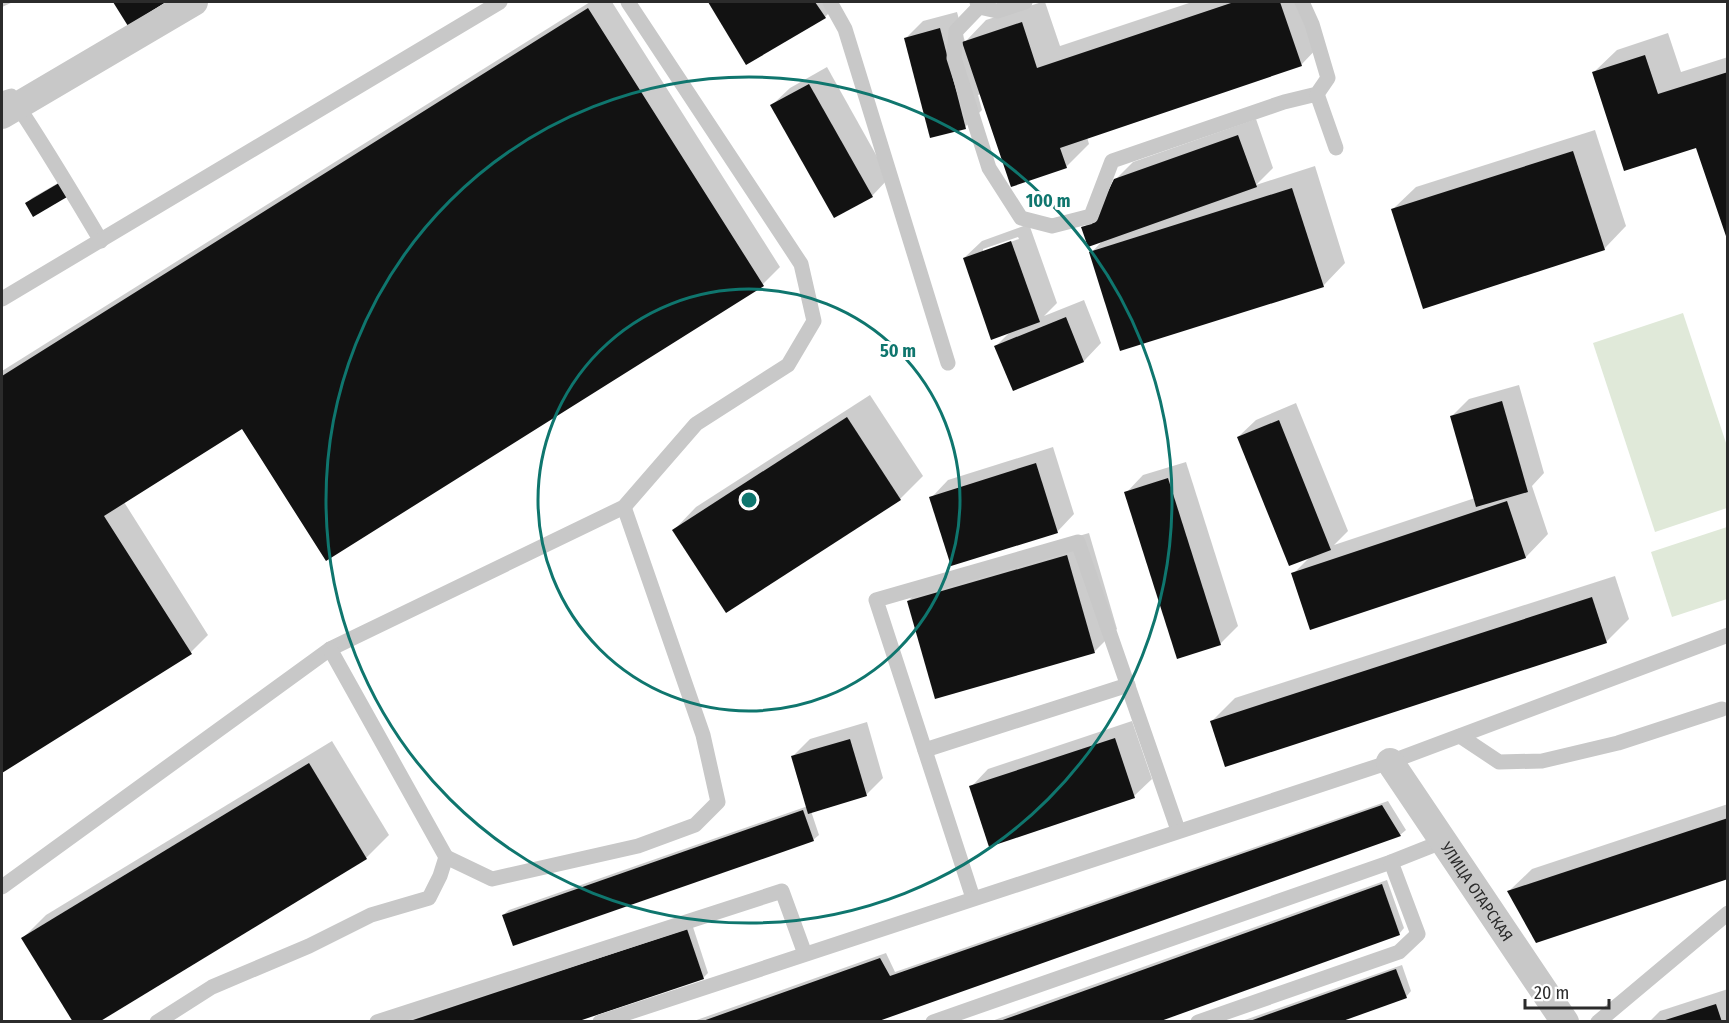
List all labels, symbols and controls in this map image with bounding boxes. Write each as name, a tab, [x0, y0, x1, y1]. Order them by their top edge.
text: 100 m	[1026, 190, 1070, 212]
text: 50 m	[880, 340, 916, 362]
centre of rings	[739, 490, 759, 510]
street label: УЛИЦА ОТАРСКАЯ	[1436, 838, 1517, 945]
scale bar	[1525, 972, 1609, 1010]
text: 20 m	[1534, 982, 1569, 1004]

